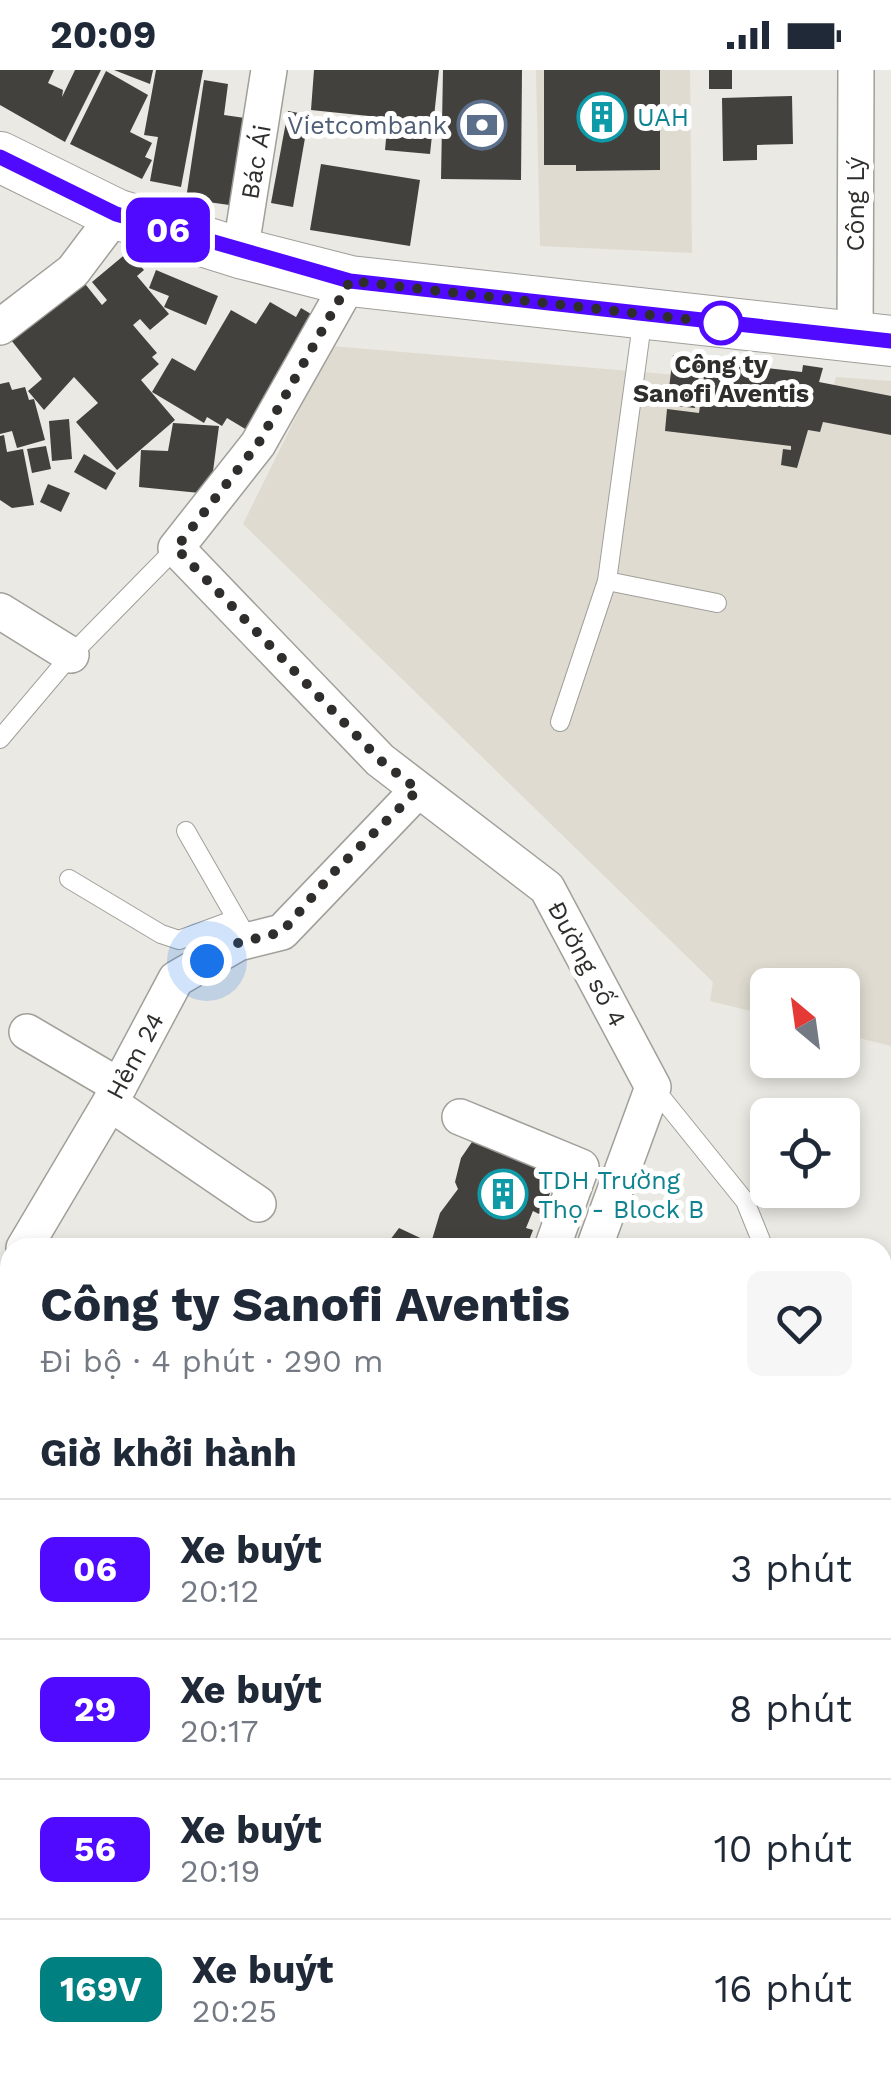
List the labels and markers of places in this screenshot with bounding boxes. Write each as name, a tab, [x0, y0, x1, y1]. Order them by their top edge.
building icon: UAH	[576, 91, 628, 143]
bank icon: Vietcombank	[456, 99, 508, 151]
place label: UAH	[637, 103, 689, 132]
place label: Vietcombank	[287, 111, 447, 140]
marker: Công ty Sanofi Aventis	[700, 302, 742, 344]
place label: Công ty Sanofi Aventis	[633, 350, 809, 408]
place label: TDH Trường Thọ - Block B	[538, 1166, 704, 1224]
building icon: TDH Trường Thọ - Block B	[477, 1168, 529, 1220]

